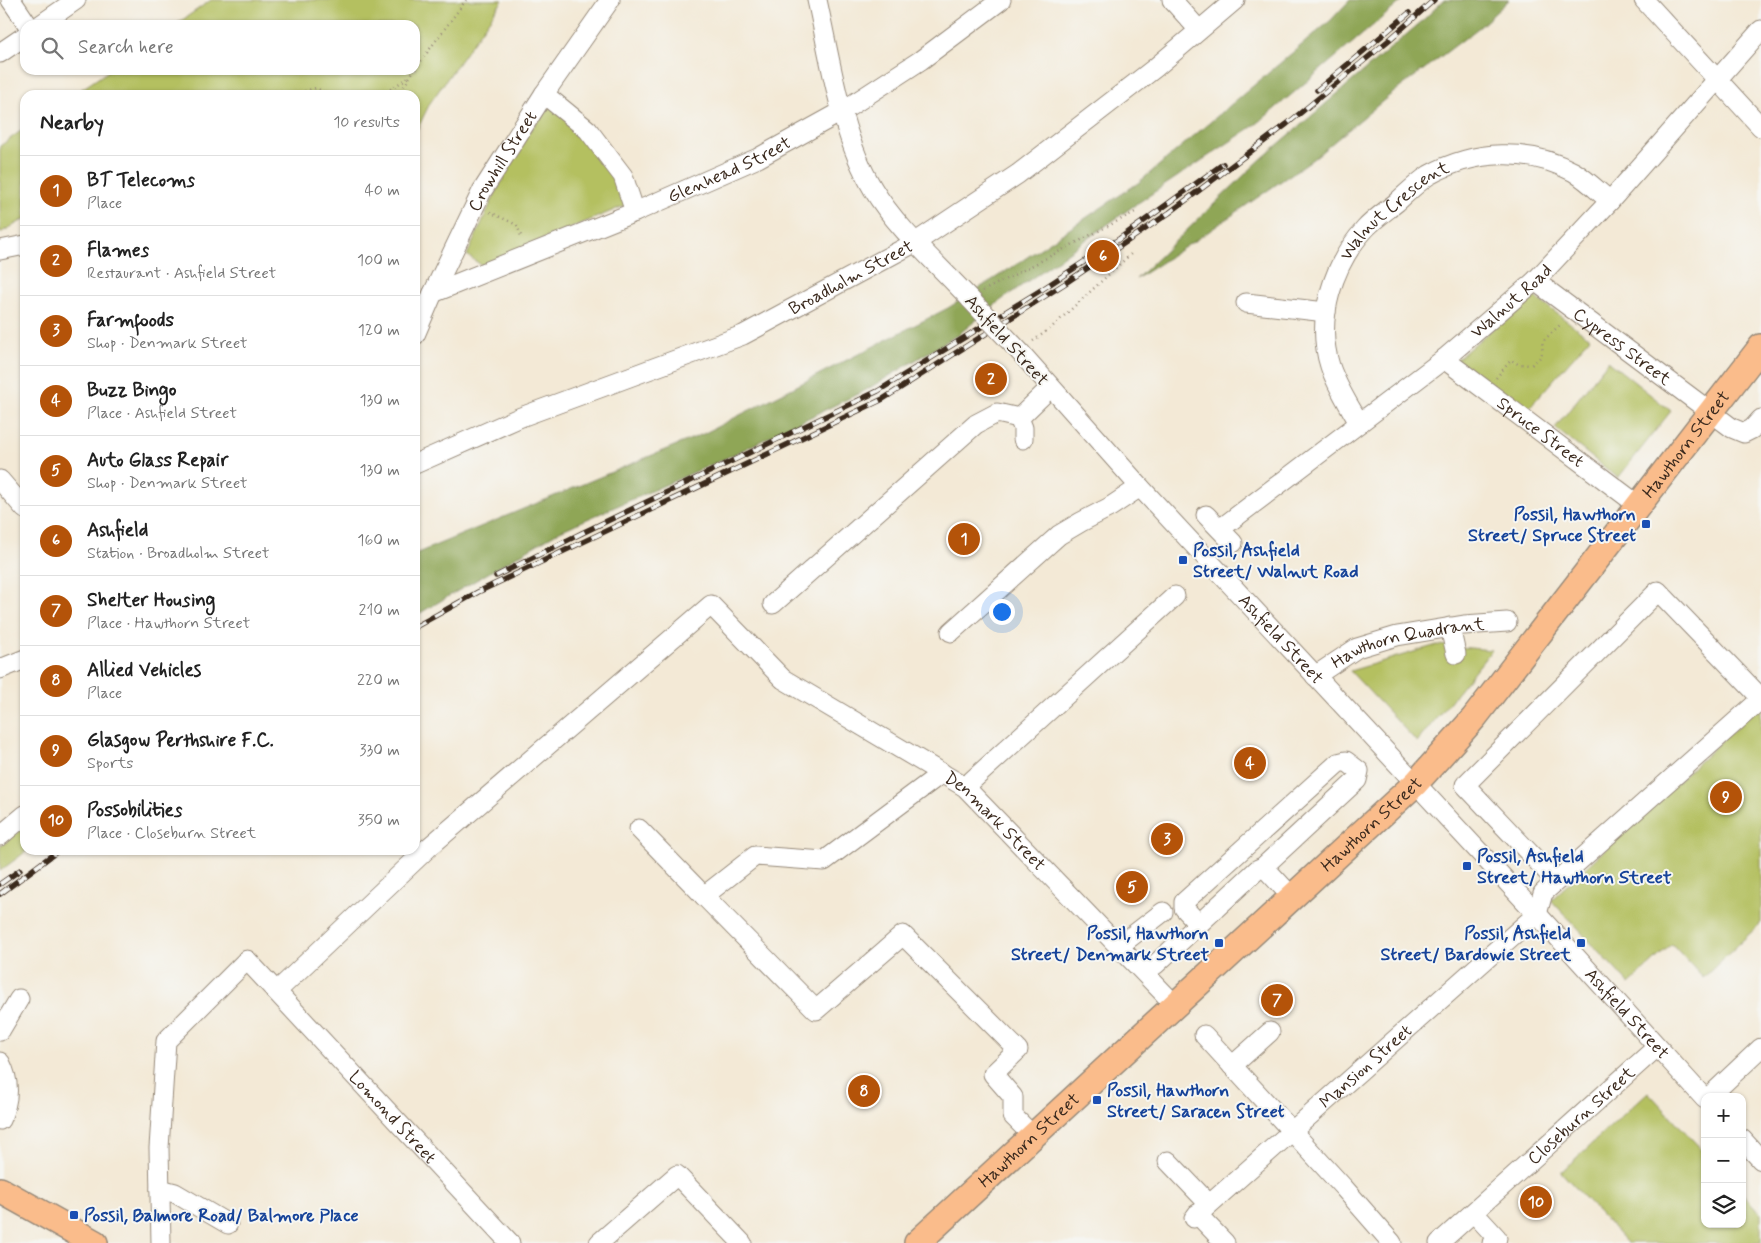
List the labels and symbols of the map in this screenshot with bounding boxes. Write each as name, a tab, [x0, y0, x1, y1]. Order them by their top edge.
street label: Crowhill Street	[463, 106, 543, 216]
street label: Glenhead Street	[664, 131, 796, 209]
street label: Walnut Crescent	[1335, 156, 1454, 265]
street label: Broadholm Street	[785, 235, 918, 321]
pin: 6	[1087, 237, 1119, 275]
street label: Walnut Road	[1466, 259, 1558, 344]
street label: Ashfield Street	[959, 290, 1054, 392]
street label: Cypress Street	[1568, 302, 1676, 392]
pin: 2	[975, 360, 1007, 398]
street label: Hawthorn Street	[1637, 386, 1736, 504]
street label: Spruce Street	[1491, 392, 1589, 473]
place label: Possil, Hawthorn Street/ Spruce Street	[1468, 503, 1636, 548]
marker: Possil, Hawthorn Street/ Spruce Street	[1640, 518, 1652, 530]
pin: 1	[948, 520, 980, 558]
place label: Possil, Ashfield Street/ Walnut Road	[1193, 539, 1359, 584]
marker: Possil, Ashfield Street/ Walnut Road	[1177, 554, 1189, 566]
street label: Ashfield Street	[1232, 589, 1329, 690]
your location	[989, 599, 1015, 625]
street label: Hawthorn Quadrant	[1327, 613, 1486, 675]
pin: 4	[1234, 744, 1266, 782]
street label: Denmark Street	[940, 766, 1051, 877]
street label: Hawthorn Street	[1316, 772, 1429, 878]
pin: 9	[1710, 778, 1742, 816]
pin: 3	[1151, 820, 1183, 858]
place label: Possil, Ashfield Street/ Hawthorn Street	[1477, 845, 1672, 890]
marker: Possil, Ashfield Street/ Hawthorn Street	[1461, 860, 1473, 872]
pin: 5	[1116, 868, 1148, 906]
place label: Possil, Hawthorn Street/ Denmark Street	[1011, 922, 1210, 967]
place label: Possil, Ashfield Street/ Bardowie Street	[1380, 922, 1571, 967]
marker: Possil, Hawthorn Street/ Denmark Street	[1213, 937, 1225, 949]
marker: Possil, Ashfield Street/ Bardowie Street	[1575, 937, 1587, 949]
street label: Ashfield Street	[1579, 963, 1674, 1065]
pin: 7	[1261, 981, 1293, 1019]
street label: Mansion Street	[1315, 1019, 1418, 1114]
street label: Closeburn Street	[1523, 1061, 1641, 1171]
street label: Lomond Street	[343, 1066, 442, 1170]
pin: 8	[848, 1072, 880, 1110]
place label: Possil, Hawthorn Street/ Saracen Street	[1107, 1079, 1285, 1124]
street label: Hawthorn Street	[973, 1088, 1085, 1194]
marker: Possil, Hawthorn Street/ Saracen Street	[1091, 1094, 1103, 1106]
pin: 10	[1520, 1183, 1552, 1221]
place label: Possil, Balmore Road/ Balmore Place	[84, 1204, 359, 1228]
marker: Possil, Balmore Road/ Balmore Place	[68, 1209, 80, 1221]

